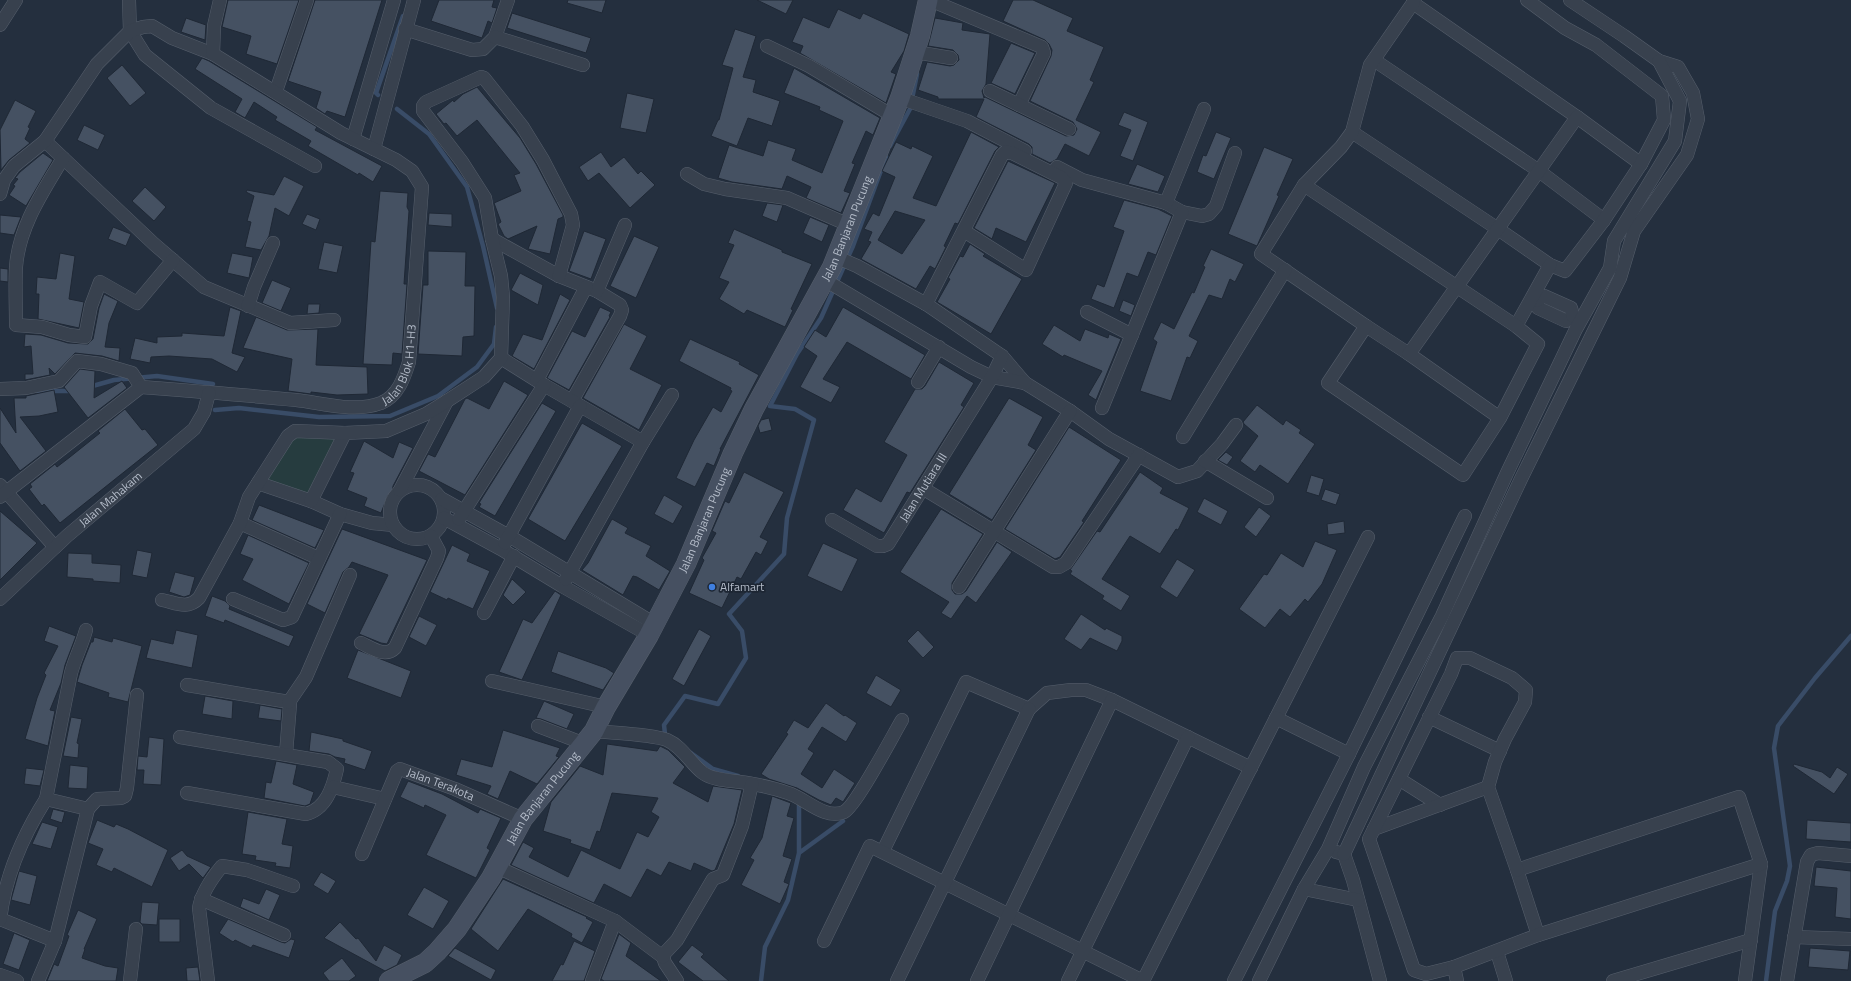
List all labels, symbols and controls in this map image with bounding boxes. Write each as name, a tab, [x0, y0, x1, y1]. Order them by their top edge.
street label: Jalan Banjaran Pucung	[816, 172, 877, 284]
street label: Jalan Blok H1-H3	[378, 323, 421, 410]
street label: Jalan Mutiara III	[894, 449, 952, 525]
street label: Jalan Banjaran Pucung	[673, 464, 735, 576]
street label: Jalan Mahakam	[74, 467, 146, 531]
place label: Alfamart	[720, 577, 765, 596]
marker: Alfamart	[707, 582, 717, 592]
street label: Jalan Banjaran Pucung	[501, 747, 583, 848]
street label: Jalan Terakota	[404, 762, 478, 805]

